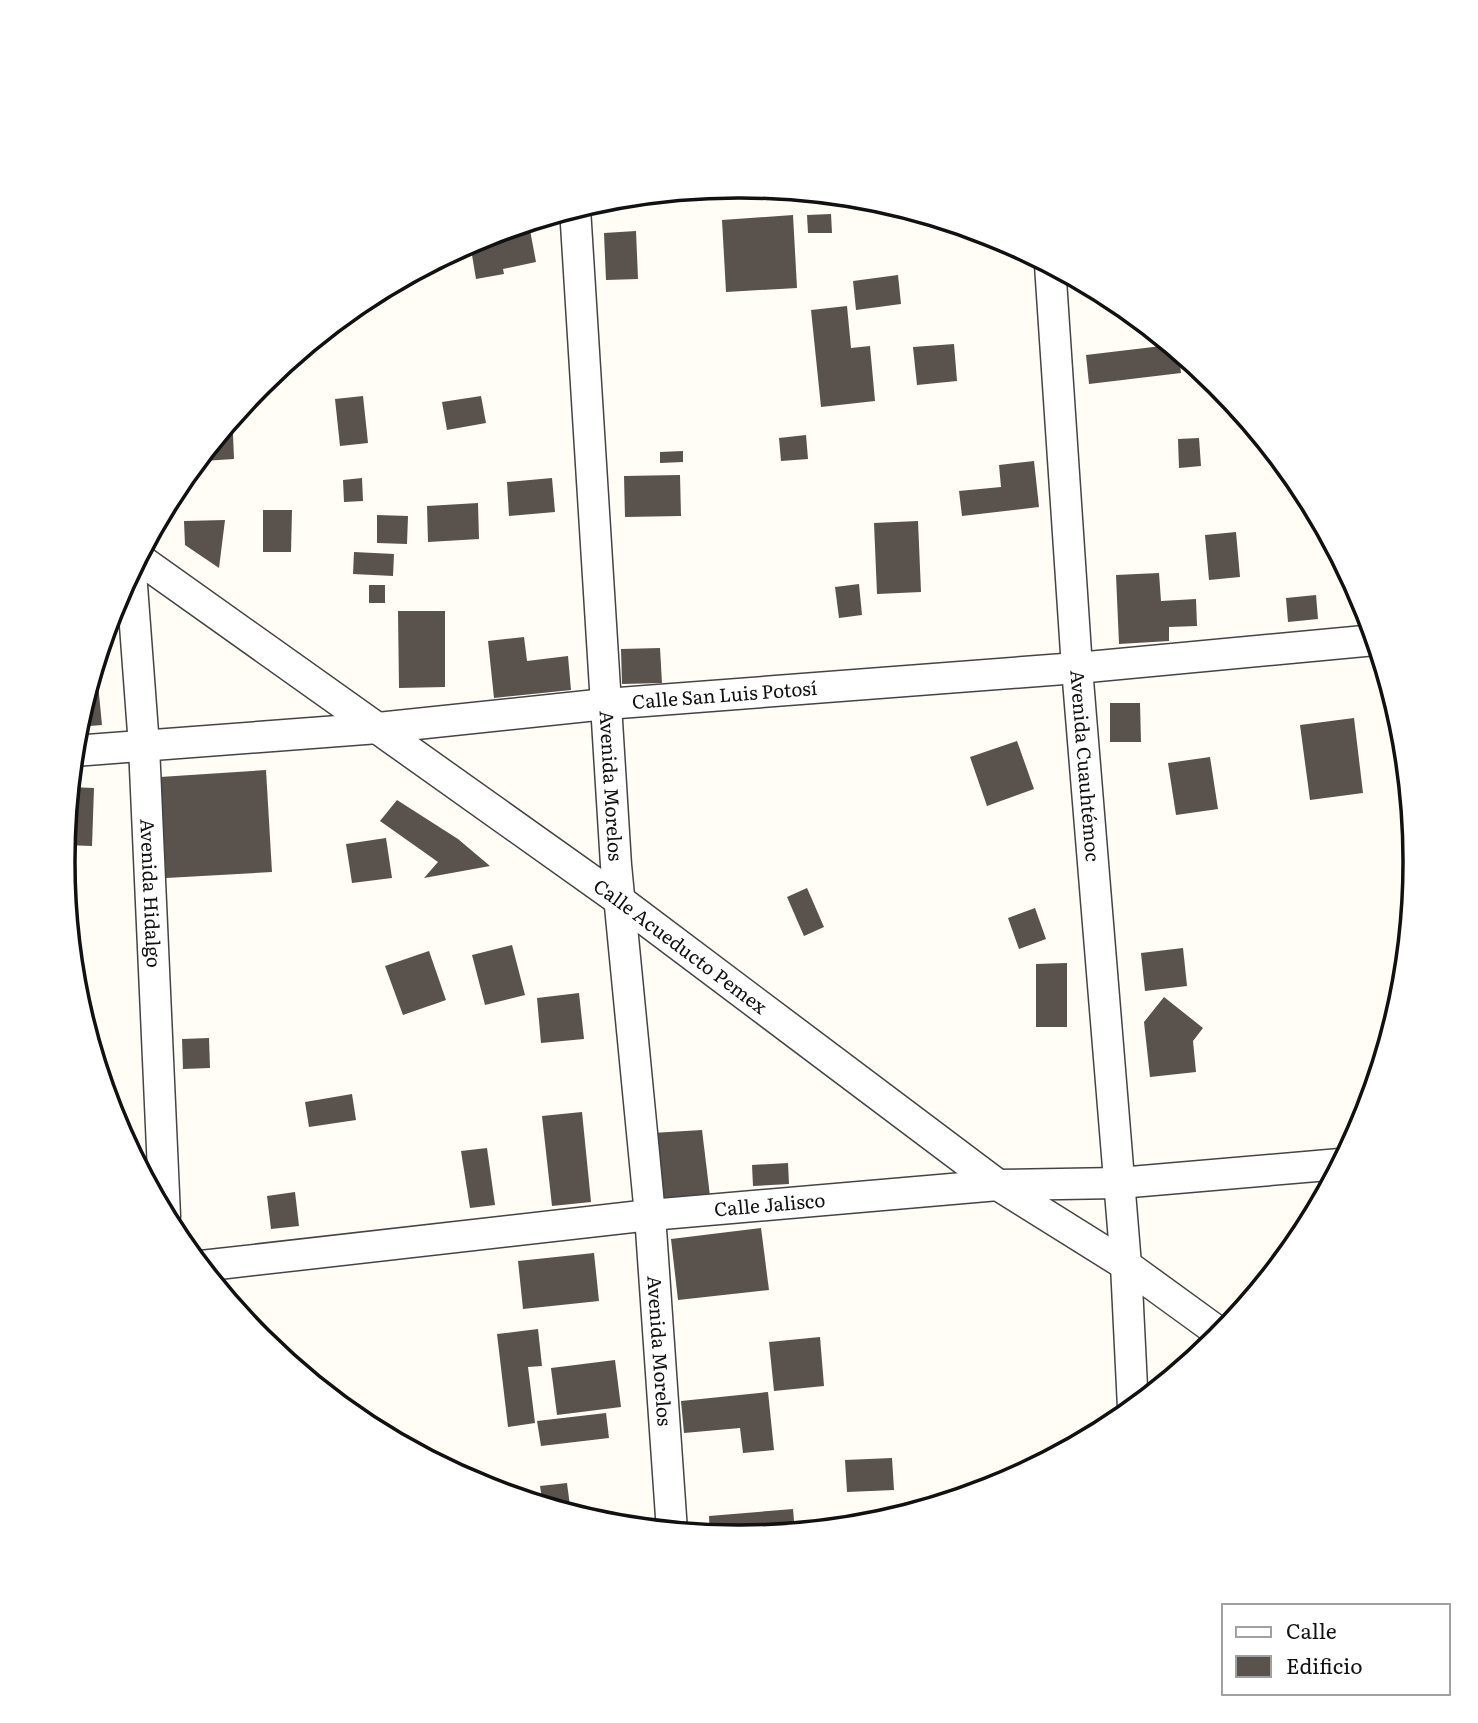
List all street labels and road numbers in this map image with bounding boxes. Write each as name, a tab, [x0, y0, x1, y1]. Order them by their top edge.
street label: Avenida Cuauhtémoc	[1064, 669, 1108, 863]
street label: Calle San Luis Potosí	[631, 673, 818, 715]
street label: Avenida Morelos	[593, 710, 631, 862]
street label: Avenida Hidalgo	[134, 818, 169, 968]
street label: Calle Acueducto Pemex	[588, 871, 774, 1020]
street label: Calle Jalisco	[713, 1185, 826, 1222]
street label: Avenida Morelos	[641, 1274, 680, 1427]

